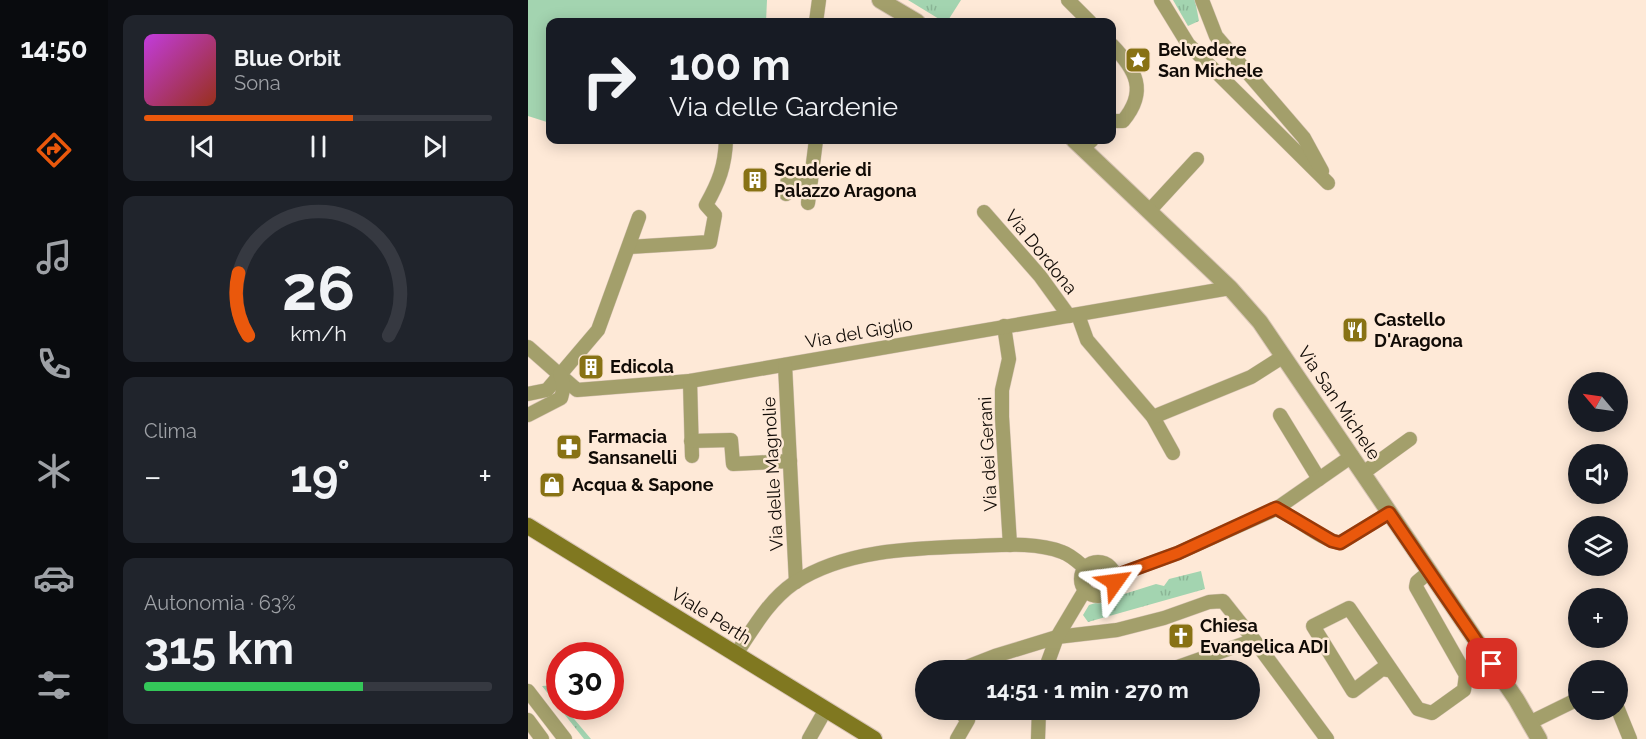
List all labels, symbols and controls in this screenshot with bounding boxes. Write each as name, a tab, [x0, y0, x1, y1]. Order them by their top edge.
text: 14:50	[21, 33, 87, 64]
place label: Belvedere San Michele	[1158, 39, 1263, 81]
text: 100 m	[669, 41, 791, 90]
icon: right	[570, 42, 648, 120]
text: Blue Orbit	[234, 45, 341, 71]
place icon: Belvedere San Michele	[1123, 45, 1153, 75]
text: Sona	[234, 71, 281, 95]
text: Via delle Gardenie	[669, 91, 898, 122]
icon: directions	[33, 129, 75, 171]
icon: previous	[186, 130, 219, 163]
icon: pause	[302, 130, 335, 163]
icon: next	[418, 130, 451, 163]
place label: Scuderie di Palazzo Aragona	[774, 159, 917, 201]
building icon: Scuderie di Palazzo Aragona	[740, 165, 770, 195]
street label: Via Dordona	[1001, 205, 1082, 298]
icon: music	[33, 236, 75, 278]
text: 26	[281, 251, 355, 325]
place label: Castello D'Aragona	[1374, 309, 1463, 351]
street label: Via del Giglio	[804, 313, 915, 352]
restaurant icon: Castello D'Aragona	[1340, 315, 1370, 345]
text: km/h	[290, 321, 346, 346]
street label: Via San Michele	[1294, 342, 1385, 464]
icon: phone	[33, 343, 75, 385]
building icon: Edicola	[576, 352, 606, 382]
place label: Edicola	[610, 356, 674, 377]
north arrow	[1568, 372, 1628, 432]
map controls	[1568, 372, 1628, 720]
street label: Via delle Magnolie	[758, 396, 787, 552]
street label: Via dei Gerani	[974, 396, 1001, 512]
text: Clima	[144, 419, 197, 443]
place label: Farmacia Sansanelli	[588, 426, 677, 468]
pharmacy icon: Farmacia Sansanelli	[554, 432, 584, 462]
button: sound	[1568, 444, 1628, 504]
icon: climate	[33, 450, 75, 492]
text: 19°	[290, 450, 350, 503]
text: −	[144, 457, 162, 496]
text: +	[478, 457, 492, 496]
shop icon: Acqua & Sapone	[537, 470, 567, 500]
place label: Acqua & Sapone	[572, 474, 714, 495]
button: layers	[1568, 516, 1628, 576]
position arrow	[1083, 550, 1147, 614]
icon: car	[33, 557, 75, 599]
street label: Viale Perth	[667, 583, 755, 648]
button: +	[1568, 588, 1628, 648]
text: Autonomia · 63%	[144, 591, 296, 615]
place label: Chiesa Evangelica ADI	[1200, 615, 1328, 657]
church icon: Chiesa Evangelica ADI	[1166, 621, 1196, 651]
text: 315 km	[144, 622, 294, 675]
pin	[1466, 638, 1517, 689]
speed limit sign: 30	[546, 642, 624, 720]
icon: arrive	[1475, 647, 1508, 680]
button: −	[1568, 660, 1628, 720]
icon: filters	[33, 664, 75, 706]
text: 14:51 · 1 min · 270 m	[986, 677, 1189, 703]

